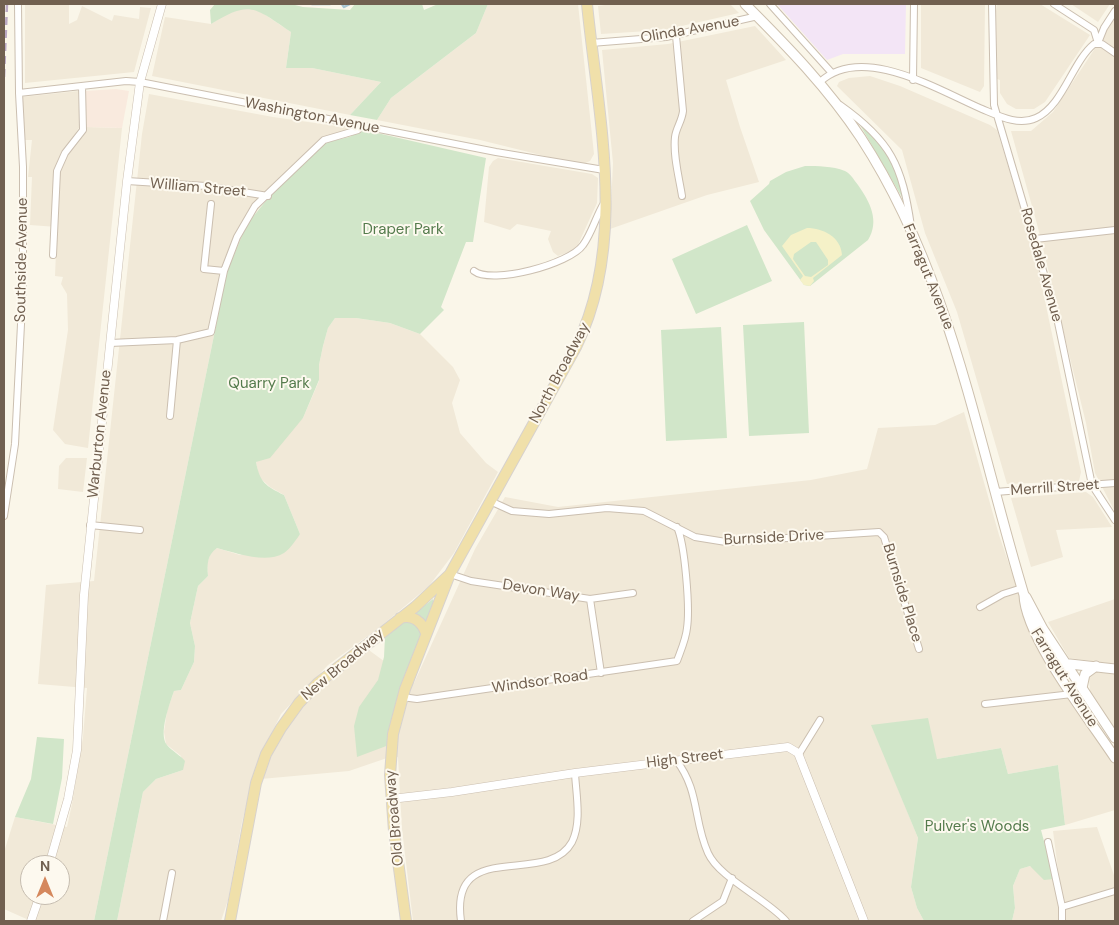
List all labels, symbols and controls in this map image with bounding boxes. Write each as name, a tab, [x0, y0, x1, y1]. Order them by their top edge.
street label: Olinda Avenue	[639, 12, 741, 48]
street label: Washington Avenue	[243, 94, 381, 138]
street label: William Street	[149, 175, 247, 201]
street label: Southside Avenue	[12, 197, 32, 323]
street label: Rosedale Avenue	[1016, 206, 1066, 324]
park label: Draper Park	[362, 221, 444, 239]
street label: Farragut Avenue	[899, 221, 957, 333]
street label: North Broadway	[526, 320, 594, 426]
street label: Warburton Avenue	[84, 369, 116, 499]
park label: Quarry Park	[228, 375, 310, 393]
street label: Merrill Street	[1010, 476, 1100, 500]
street label: Burnside Drive	[723, 526, 825, 550]
street label: Burnside Place	[878, 542, 926, 644]
street label: Devon Way	[501, 576, 581, 606]
street label: New Broadway	[298, 625, 388, 705]
street label: Farragut Avenue	[1026, 625, 1102, 731]
street label: Windsor Road	[491, 666, 589, 698]
street label: High Street	[646, 745, 724, 773]
street label: Old Broadway	[382, 769, 408, 867]
park label: Pulver's Woods	[925, 818, 1029, 836]
north arrow	[20, 855, 70, 905]
text: N	[40, 857, 50, 875]

